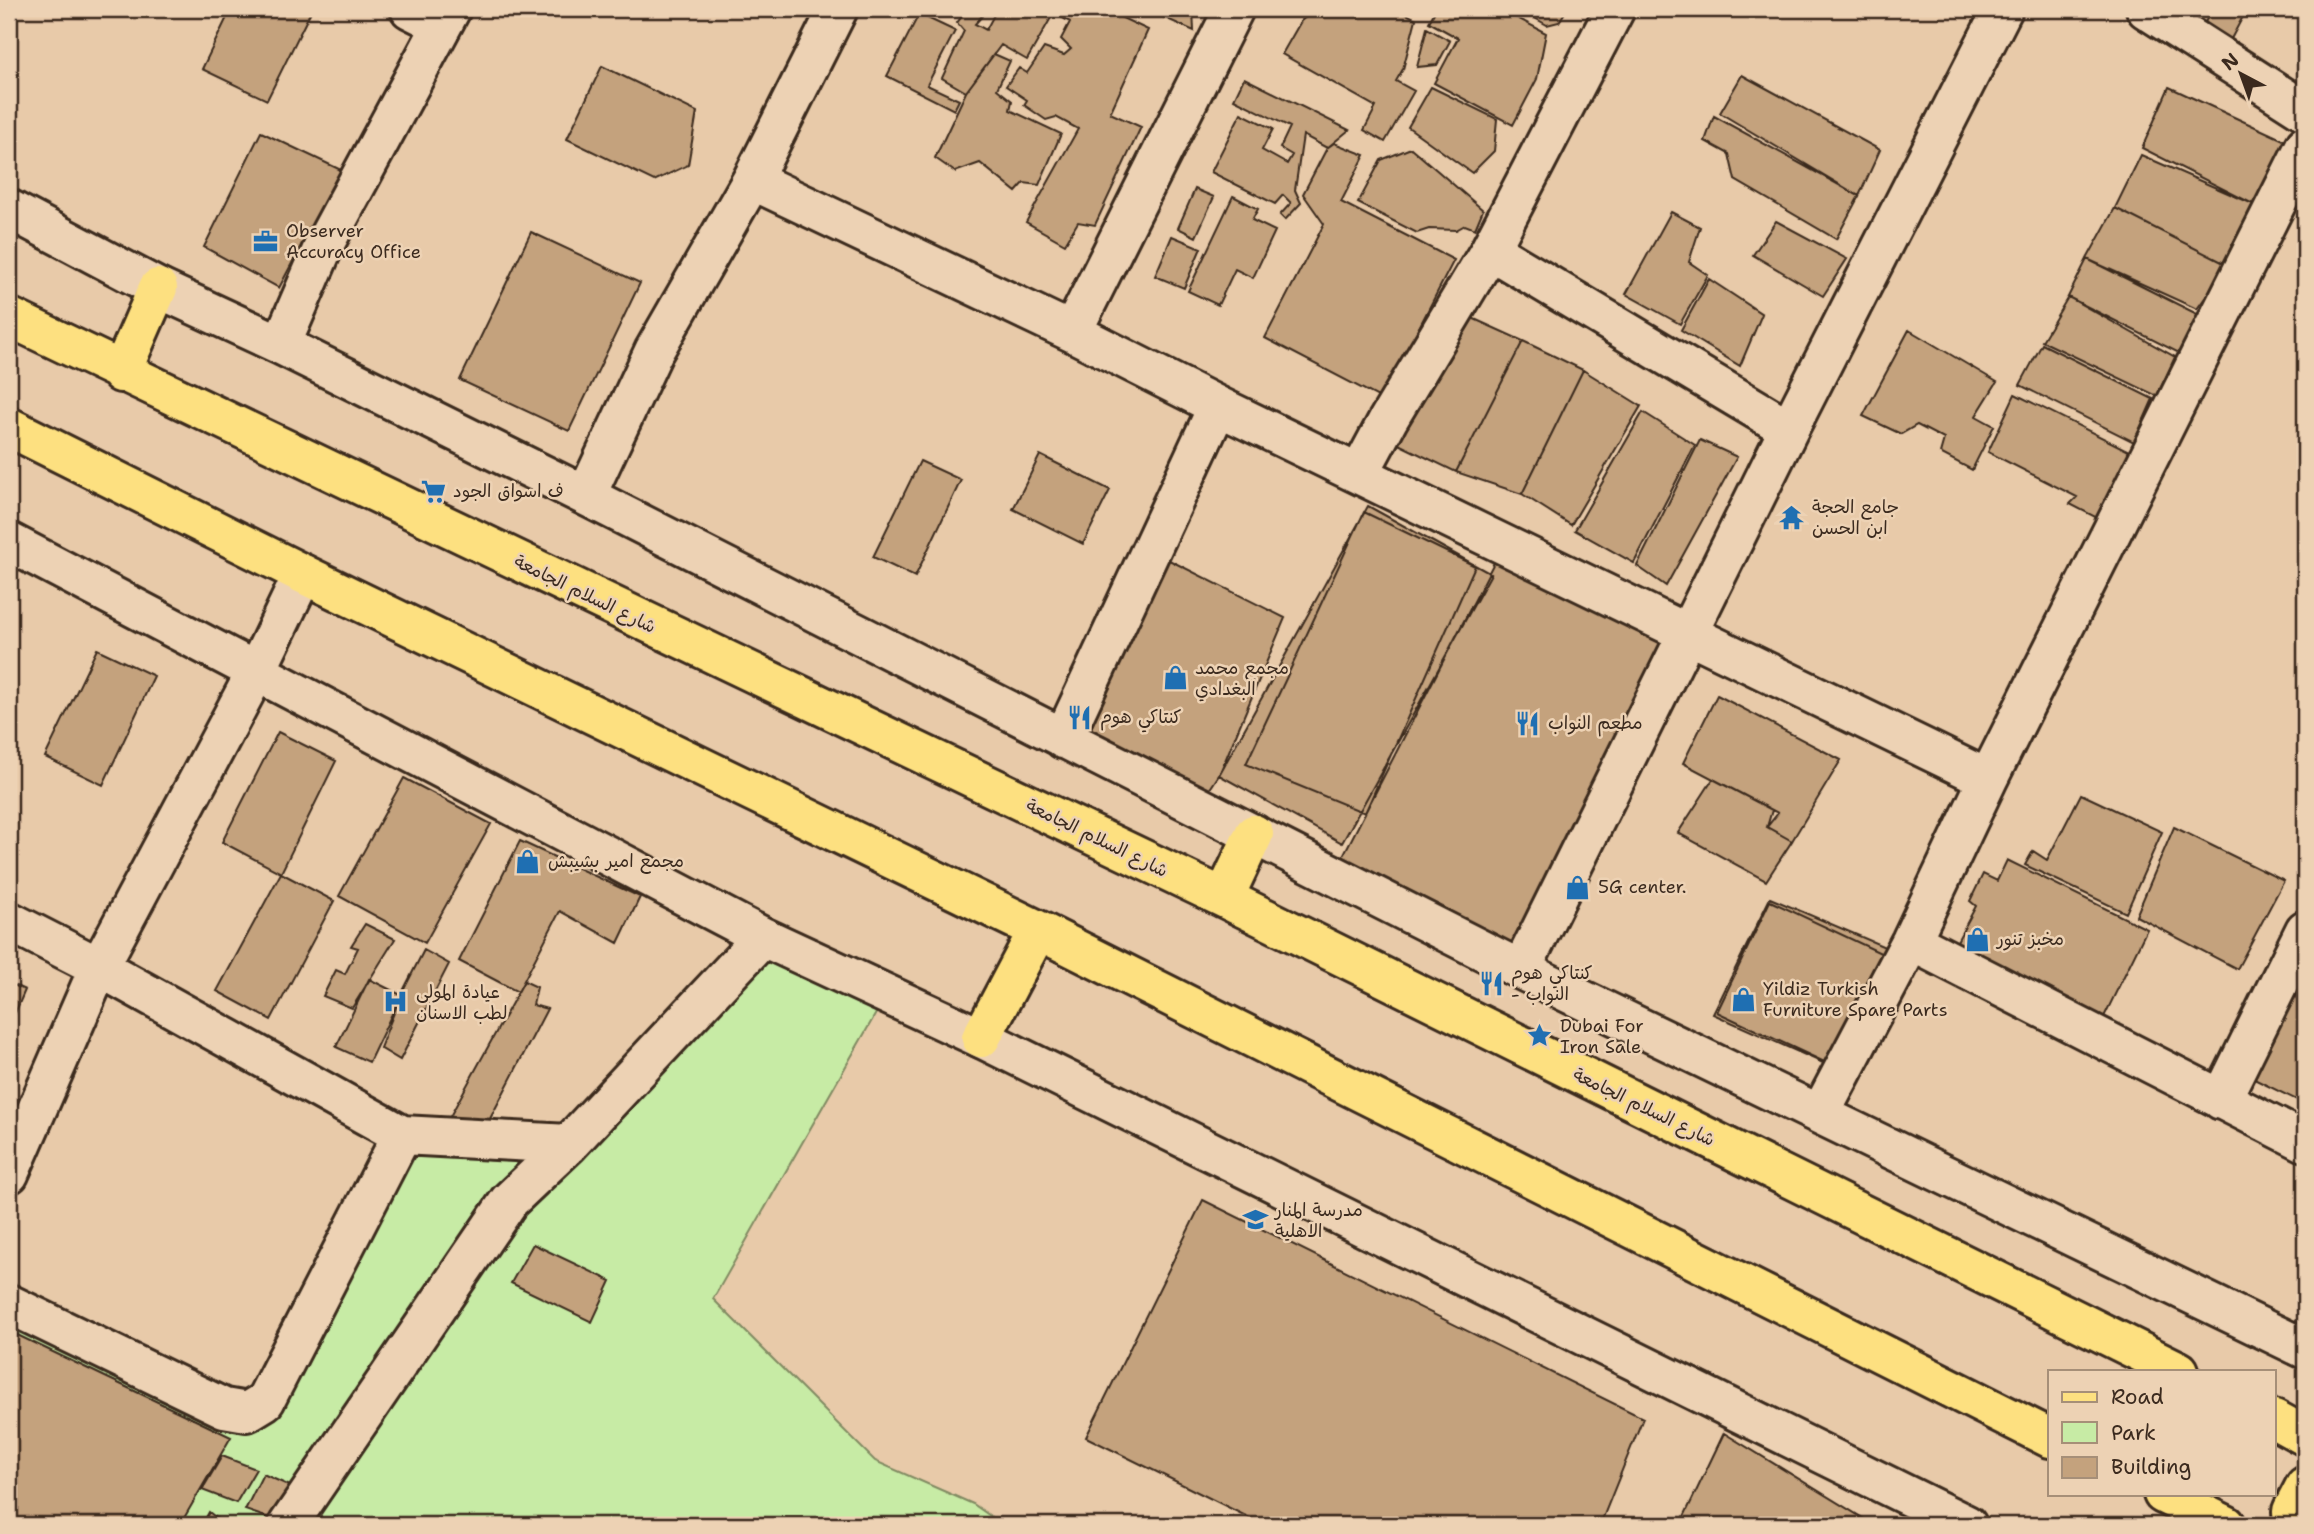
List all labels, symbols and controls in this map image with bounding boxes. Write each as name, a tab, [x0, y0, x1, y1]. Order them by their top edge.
north arrow	[2206, 38, 2276, 108]
text: N	[2216, 47, 2244, 76]
place label: Observer Accuracy Office	[286, 219, 421, 264]
office icon: Observer Accuracy Office	[252, 227, 280, 255]
supermarket icon: ف اسواق الجود	[419, 477, 447, 505]
place label: ف اسواق الجود	[453, 479, 564, 503]
place label: جامع الحجة ابن الحسن	[1812, 495, 1899, 540]
temple icon: جامع الحجة ابن الحسن	[1778, 503, 1806, 531]
street label: شارع السلام الجامعة	[509, 549, 660, 641]
place label: مجمع محمد البغدادي	[1195, 656, 1289, 702]
shop icon: مجمع محمد البغدادي	[1161, 664, 1189, 692]
restaurant icon: كنتاكي هوم	[1066, 703, 1094, 731]
place label: كنتاكي هوم	[1100, 705, 1182, 733]
restaurant icon: مطعم النواب	[1514, 709, 1542, 737]
place label: مطعم النواب	[1548, 711, 1643, 737]
street label: شارع السلام الجامعة	[1021, 793, 1172, 885]
shop icon: مجمع امير بشيبش	[514, 847, 542, 875]
place label: مجمع امير بشيبش	[548, 849, 684, 874]
shop icon: 5G center.	[1564, 873, 1592, 901]
place label: 5G center.	[1598, 875, 1686, 899]
shop icon: مخبز تنور	[1963, 925, 1991, 953]
place label: مخبز تنور	[1995, 927, 2064, 951]
place label: كنتاكي هوم - النواب	[1511, 961, 1593, 1006]
restaurant icon: كنتاكي هوم - النواب	[1477, 969, 1505, 997]
place label: Yildiz Turkish Furniture Spare Parts	[1763, 977, 1948, 1022]
place label: عيادة المولى لطب الاسنان	[416, 980, 507, 1025]
shop icon: Yildiz Turkish Furniture Spare Parts	[1729, 985, 1757, 1013]
hospital icon: عيادة المولى لطب الاسنان	[382, 988, 410, 1016]
place label: Dubai For Iron Sale	[1560, 1014, 1644, 1059]
place icon: Dubai For Iron Sale	[1526, 1022, 1554, 1050]
street label: شارع السلام الجامعة	[1568, 1062, 1719, 1154]
place label: مدرسة المنار الاهلية	[1273, 1198, 1363, 1243]
school or university icon: مدرسة المنار الاهلية	[1241, 1206, 1269, 1234]
legend	[2048, 1370, 2276, 1496]
text: Road	[2111, 1383, 2164, 1411]
text: Park	[2111, 1419, 2156, 1447]
text: Building	[2111, 1453, 2191, 1481]

